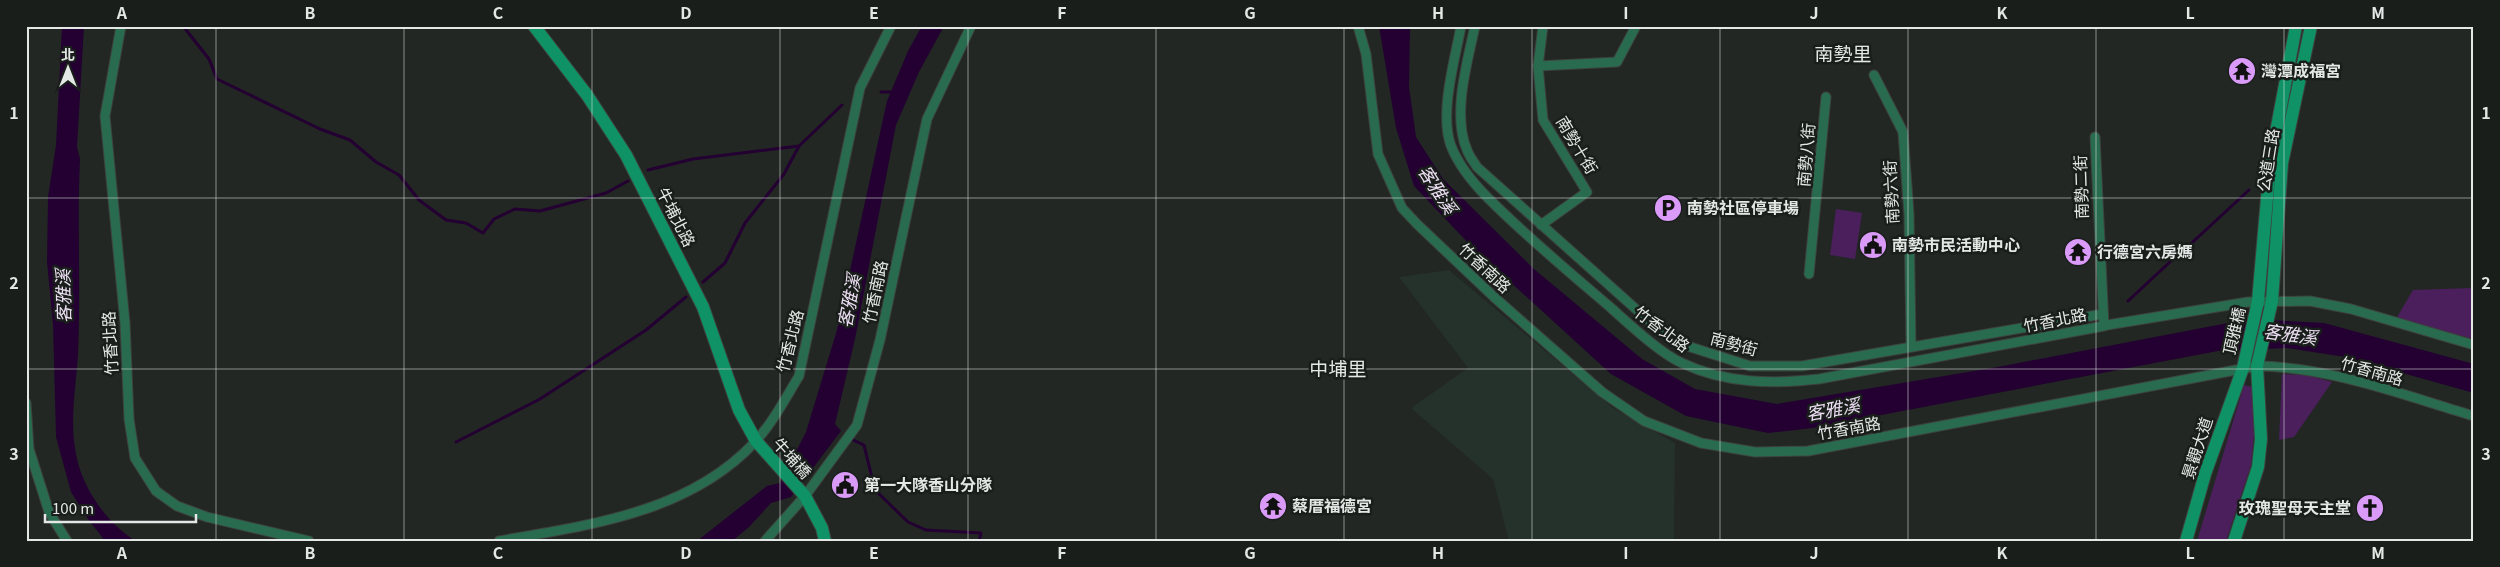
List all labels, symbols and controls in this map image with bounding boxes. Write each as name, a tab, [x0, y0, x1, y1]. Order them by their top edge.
text: A	[116, 0, 128, 24]
text: B	[305, 0, 316, 24]
text: C	[493, 0, 504, 24]
text: D	[680, 0, 692, 24]
text: E	[869, 0, 879, 24]
text: F	[1057, 0, 1067, 24]
text: G	[1244, 0, 1256, 24]
text: H	[1432, 0, 1444, 24]
text: I	[1623, 0, 1629, 24]
text: J	[1809, 0, 1819, 24]
text: K	[1997, 0, 2009, 24]
text: L	[2185, 0, 2195, 24]
text: M	[2371, 0, 2385, 24]
district label: 南勢里	[1814, 39, 1872, 66]
north arrow	[42, 42, 92, 92]
text: 北	[61, 44, 75, 64]
temple icon: 灣潭成福宮	[2227, 56, 2257, 86]
place label: 灣潭成福宮	[2261, 58, 2341, 82]
text: 1	[9, 100, 19, 124]
text: 1	[2481, 100, 2491, 124]
street label: 南勢十街	[1551, 111, 1605, 178]
street label: 南勢八街	[1790, 122, 1820, 188]
street label: 公道三路	[2250, 126, 2284, 193]
street label: 南勢二街	[2067, 155, 2093, 219]
water label: 客雅溪	[1413, 159, 1466, 221]
street label: 南勢六街	[1876, 159, 1904, 225]
street label: 牛埔北路	[652, 183, 702, 251]
parking icon: 南勢社區停車場	[1653, 193, 1683, 223]
place label: 南勢社區停車場	[1687, 195, 1799, 219]
public building icon: 南勢市民活動中心	[1858, 230, 1888, 260]
place label: 南勢市民活動中心	[1892, 232, 2020, 256]
street label: 竹香南路	[1454, 237, 1517, 298]
temple icon: 行德宮六房媽	[2063, 237, 2093, 267]
place label: 行德宮六房媽	[2097, 239, 2193, 263]
street label: 竹香南路	[856, 258, 892, 326]
water label: 客雅溪	[48, 266, 75, 323]
water label: 客雅溪	[830, 269, 867, 330]
text: 2	[9, 270, 19, 294]
text: 2	[2481, 270, 2491, 294]
street label: 竹香北路	[1630, 299, 1695, 357]
street label: 竹香北路	[2021, 301, 2089, 337]
street label: 頂雅橋	[2216, 305, 2250, 357]
street label: 竹香北路	[770, 307, 808, 375]
street label: 竹香北路	[95, 310, 123, 376]
water label: 客雅溪	[2262, 316, 2322, 350]
street label: 南勢街	[1708, 325, 1761, 361]
street label: 竹香南路	[2338, 350, 2406, 390]
district label: 中埔里	[1309, 354, 1367, 381]
water label: 客雅溪	[1804, 390, 1864, 426]
street label: 竹香南路	[1815, 410, 1882, 444]
street label: 景觀大道	[2175, 414, 2217, 482]
street label: 牛埔橋	[768, 431, 818, 483]
text: 3	[9, 441, 19, 465]
text: 3	[2481, 441, 2491, 465]
public building icon: 第一大隊香山分隊	[830, 470, 860, 500]
place label: 第一大隊香山分隊	[864, 472, 992, 496]
temple icon: 蔡厝福德宮	[1258, 491, 1288, 521]
scale bar	[45, 492, 196, 524]
place label: 蔡厝福德宮	[1292, 493, 1372, 517]
church icon: 玫瑰聖母天主堂	[2355, 493, 2385, 523]
place label: 玫瑰聖母天主堂	[2239, 495, 2351, 519]
text: 100 m	[52, 497, 94, 518]
text: A	[116, 540, 128, 564]
text: B	[305, 540, 316, 564]
text: C	[493, 540, 504, 564]
text: D	[680, 540, 692, 564]
text: E	[869, 540, 879, 564]
text: F	[1057, 540, 1067, 564]
text: G	[1244, 540, 1256, 564]
text: H	[1432, 540, 1444, 564]
text: I	[1623, 540, 1629, 564]
text: J	[1809, 540, 1819, 564]
text: K	[1997, 540, 2009, 564]
text: L	[2185, 540, 2195, 564]
text: M	[2371, 540, 2385, 564]

